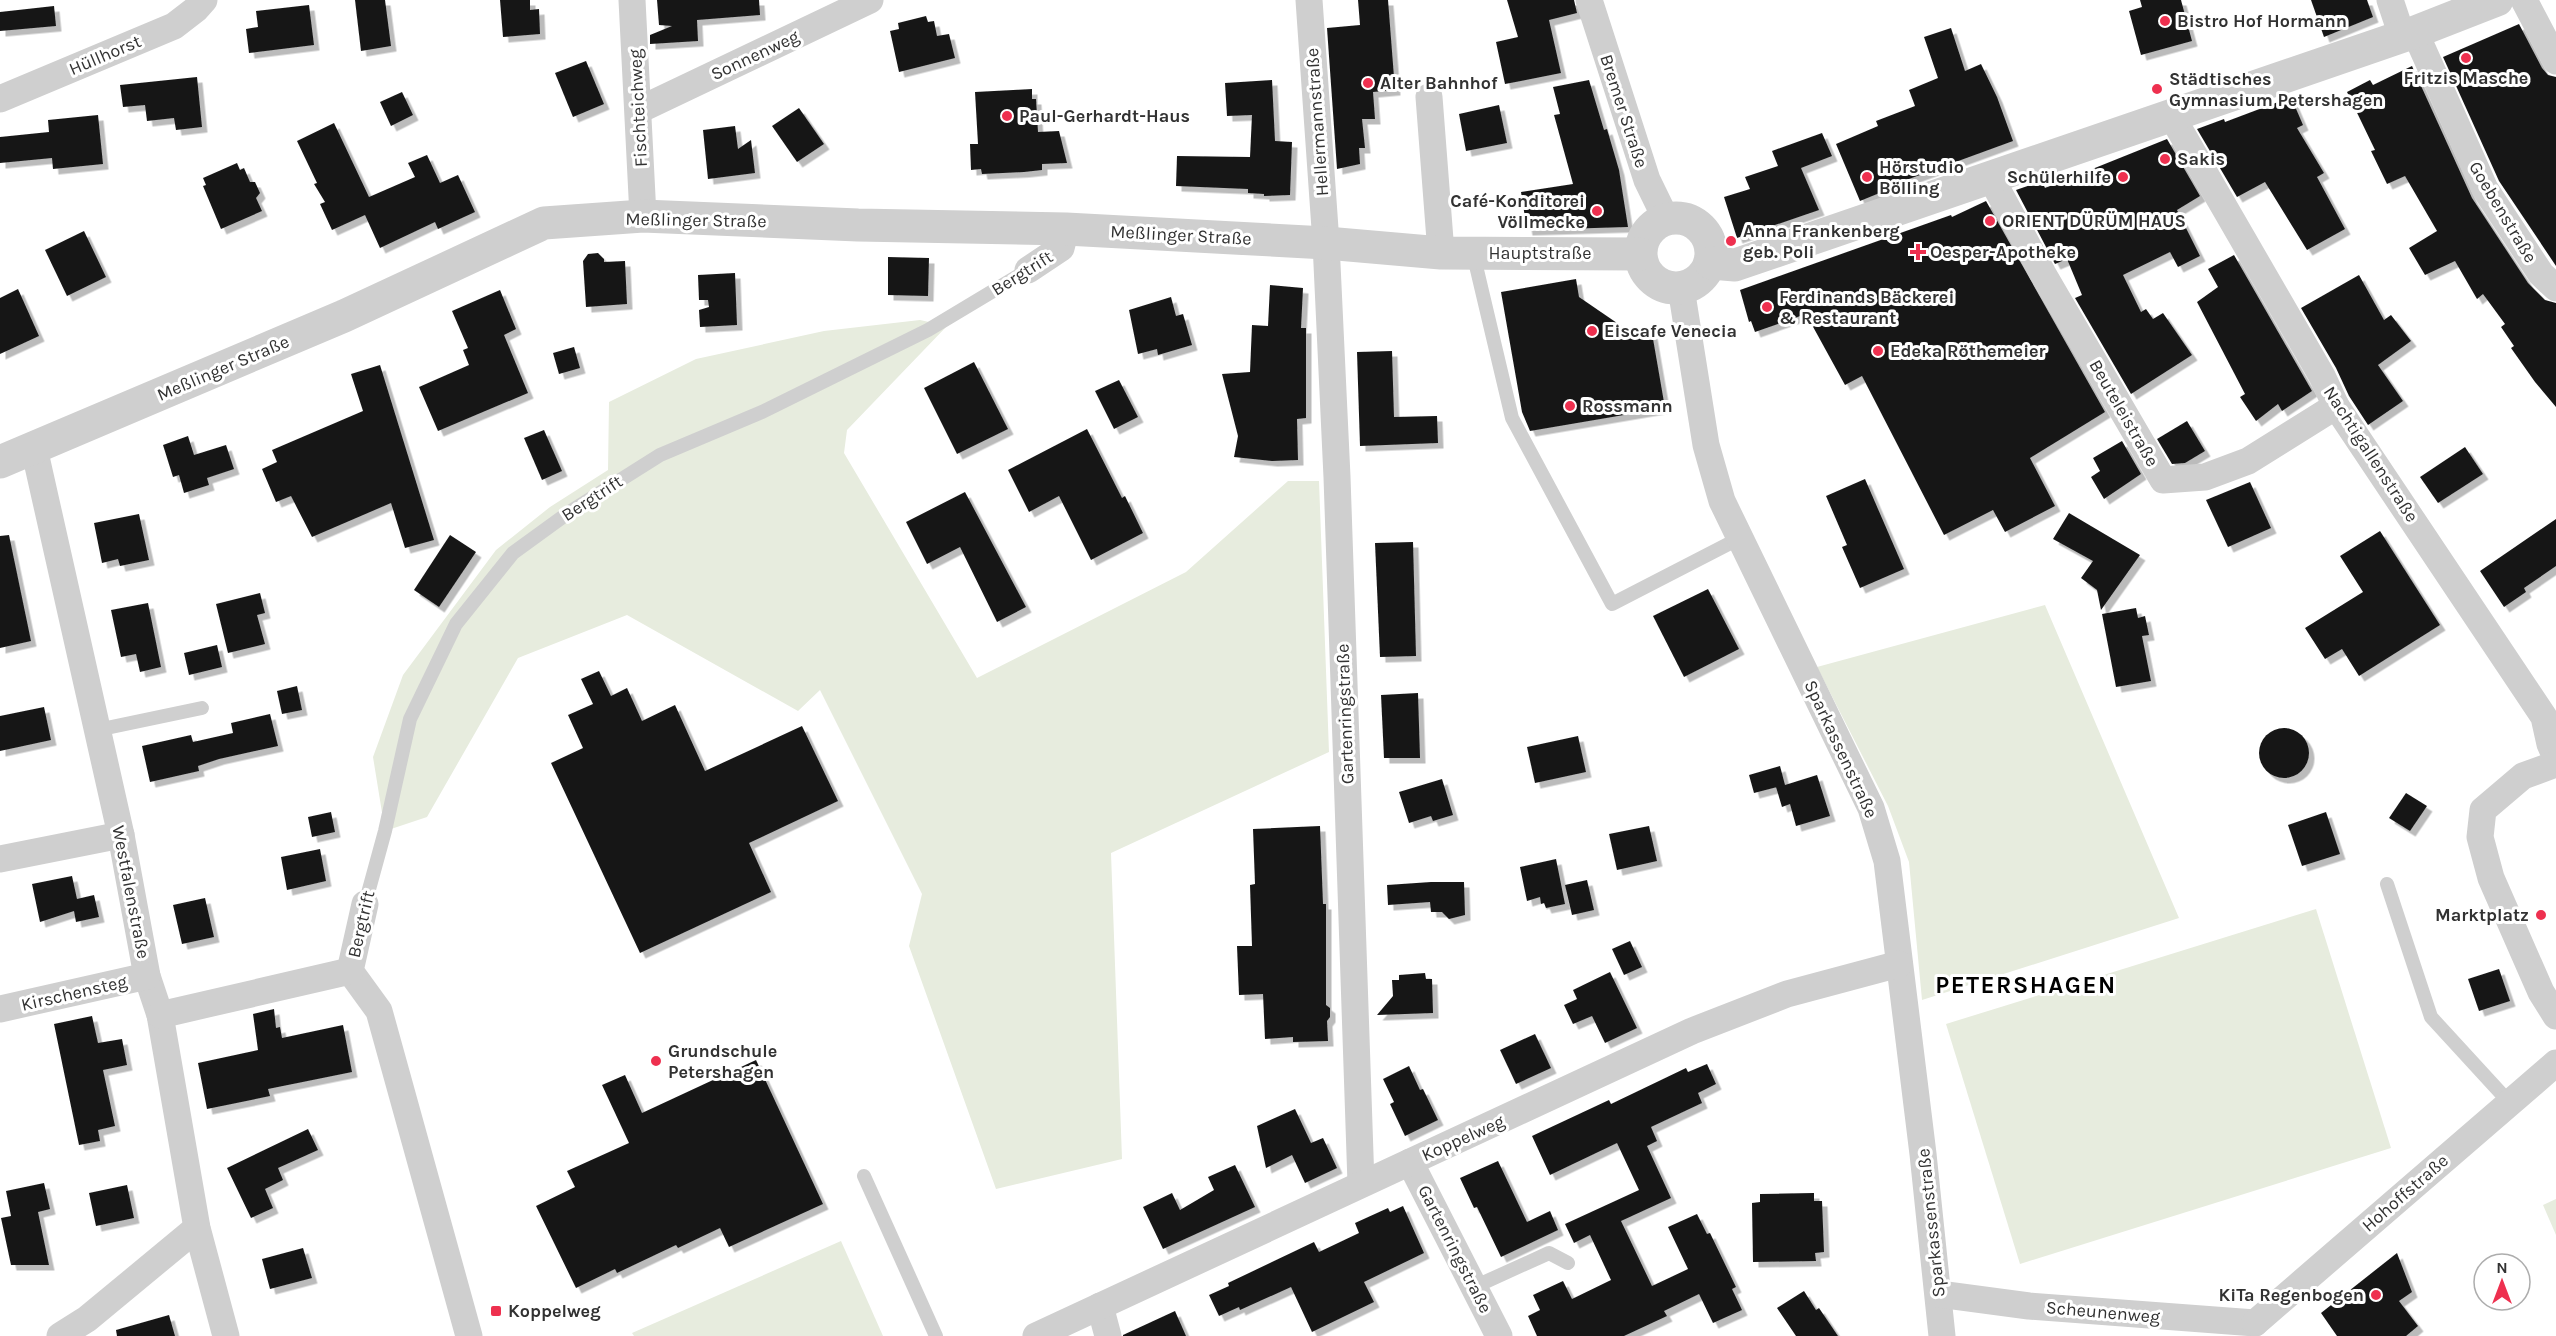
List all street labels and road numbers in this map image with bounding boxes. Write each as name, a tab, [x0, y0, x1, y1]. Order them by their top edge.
street label: Sonnenweg	[707, 25, 803, 85]
street label: Hüllhorst	[66, 30, 145, 80]
street label: Hellermannstraße	[1301, 47, 1333, 197]
street label: Fischteichweg	[624, 48, 652, 168]
street label: Bremer Straße	[1595, 51, 1653, 171]
street label: Goebenstraße	[2464, 157, 2542, 267]
street label: Meßlinger Straße	[625, 208, 767, 232]
street label: Meßlinger Straße	[1110, 220, 1252, 250]
street label: Hauptstraße	[1488, 242, 1592, 264]
street label: Bergtrift	[987, 245, 1057, 300]
street label: Meßlinger Straße	[154, 330, 292, 406]
street label: Beuteleistraße	[2084, 356, 2164, 470]
street label: Nachtigallenstraße	[2319, 382, 2423, 526]
street label: Bergtrift	[557, 470, 627, 526]
street label: Gartenringstraße	[1332, 643, 1358, 785]
street label: Sparkassenstraße	[1799, 676, 1883, 822]
street label: Westfalenstraße	[107, 824, 155, 960]
street label: Bergtrift	[343, 888, 379, 960]
street label: Kirschensteg	[19, 970, 129, 1016]
street label: Koppelweg	[1418, 1110, 1508, 1166]
street label: Sparkassenstraße	[1912, 1147, 1950, 1299]
street label: Hohoffstraße	[2357, 1149, 2453, 1237]
street label: Gartenringstraße	[1413, 1181, 1497, 1317]
street label: Scheunenweg	[2045, 1296, 2161, 1328]

